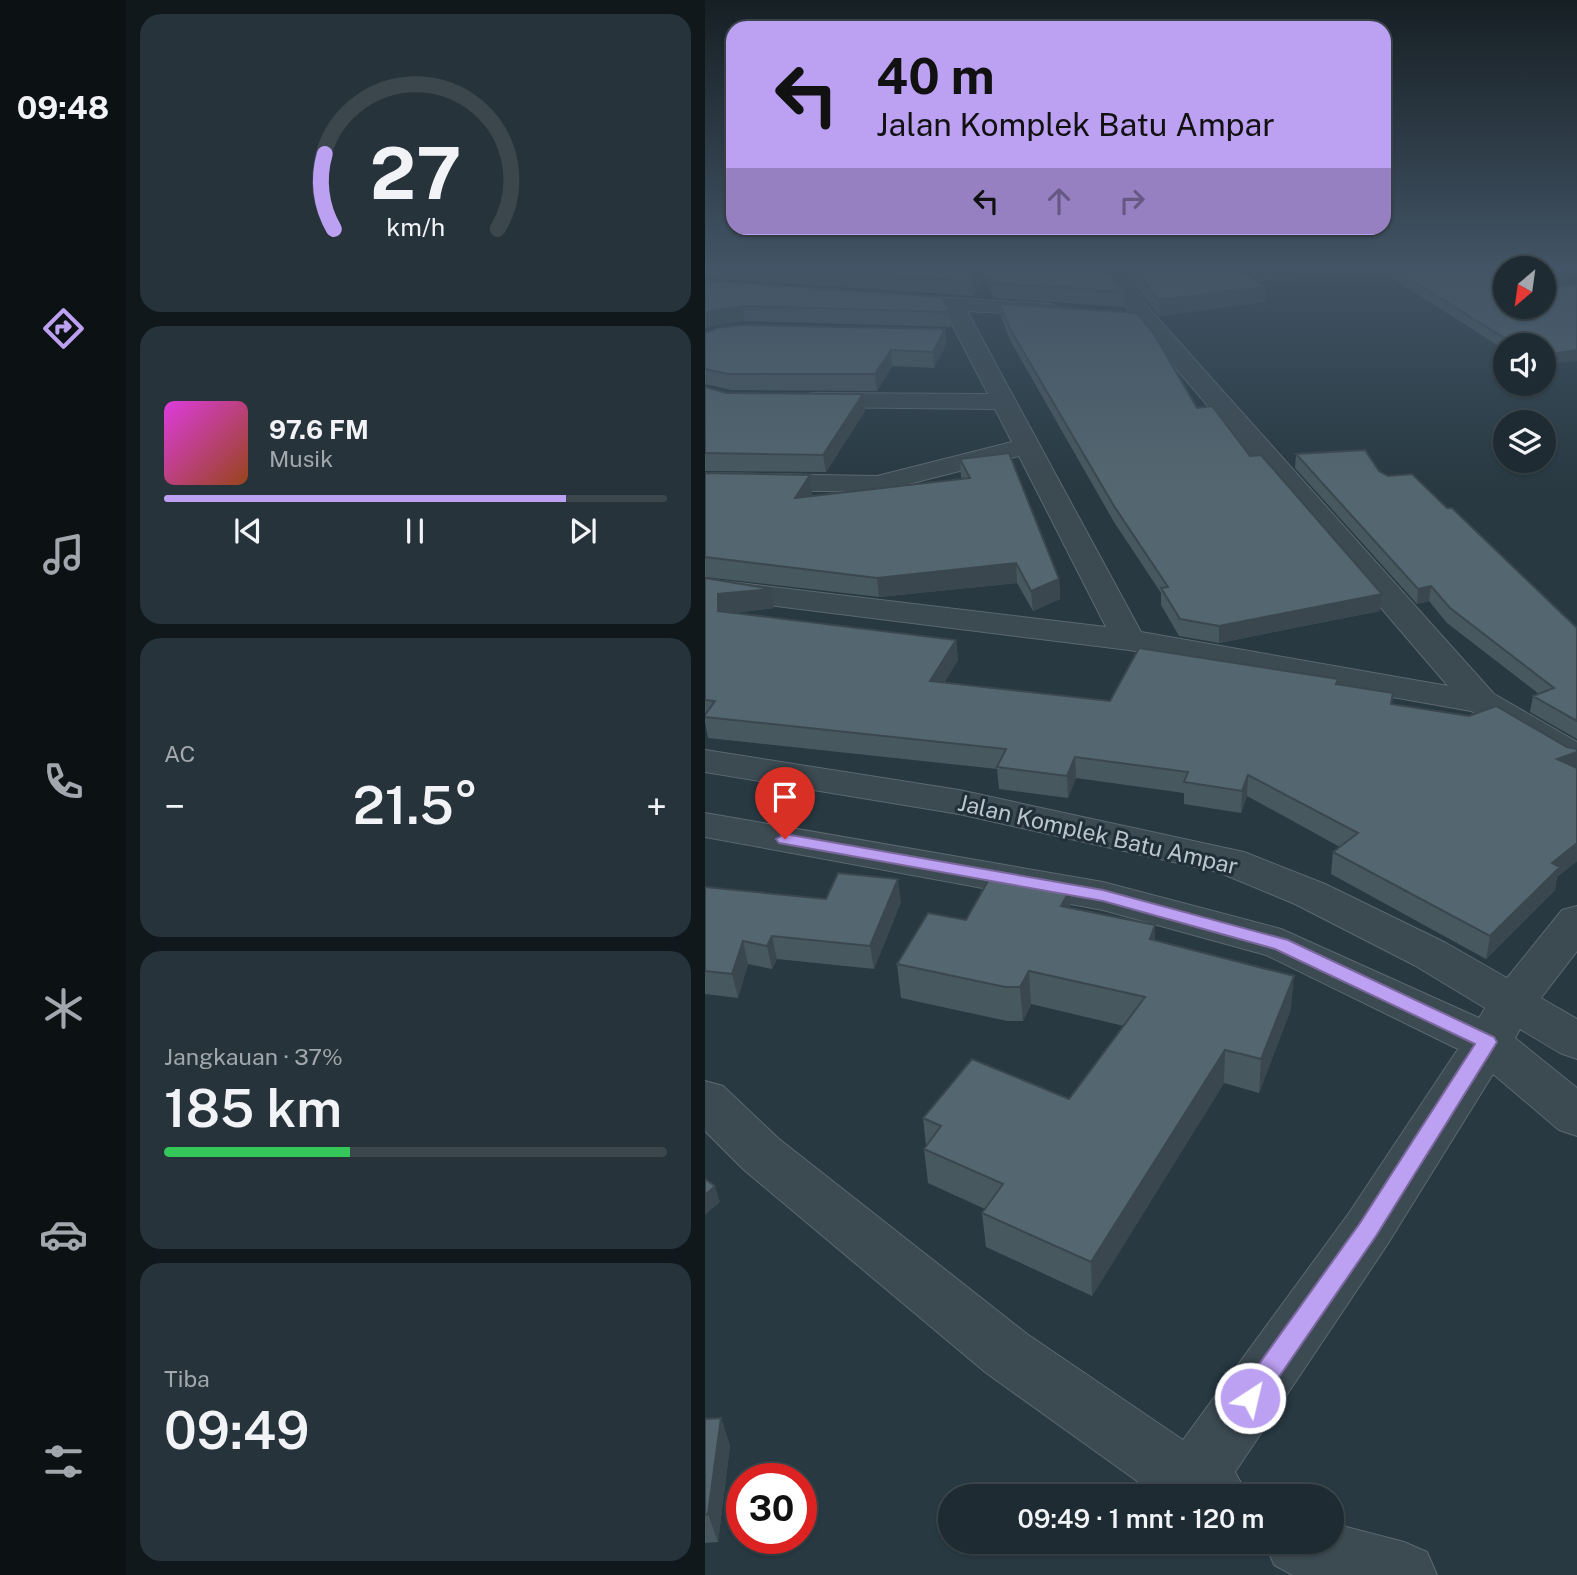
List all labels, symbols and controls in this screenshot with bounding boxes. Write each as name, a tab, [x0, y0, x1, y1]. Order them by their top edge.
text: 40 m	[876, 47, 995, 105]
icon: left	[761, 49, 852, 140]
text: 09:48	[17, 89, 109, 126]
text: Jalan Komplek Batu Ampar	[876, 106, 1275, 143]
text: 27	[370, 130, 461, 215]
icon: left	[967, 182, 1005, 220]
icon: ahead	[1040, 182, 1078, 220]
icon: right	[1113, 182, 1151, 220]
text: km/h	[386, 212, 445, 242]
north arrow	[1493, 256, 1555, 318]
map controls	[1493, 256, 1556, 473]
icon: directions	[39, 304, 88, 353]
button: sound	[1493, 333, 1556, 396]
button: layers	[1493, 410, 1556, 473]
text: 97.6 FM	[269, 414, 369, 445]
text: Musik	[269, 445, 333, 472]
icon: previous	[229, 512, 267, 550]
icon: pause	[396, 512, 434, 550]
icon: next	[564, 512, 602, 550]
icon: music	[39, 530, 88, 579]
text: AC	[164, 740, 195, 767]
icon: phone	[39, 757, 88, 806]
pin	[755, 767, 815, 839]
text: 21.5°	[353, 775, 478, 836]
icon: arrive	[766, 778, 804, 816]
text: −	[164, 784, 185, 829]
text: +	[646, 784, 667, 829]
street label: Jalan Komplek Batu Ampar	[955, 789, 1241, 879]
icon: climate	[39, 984, 88, 1033]
text: Jangkauan · 37%	[164, 1043, 343, 1070]
text: 185 km	[164, 1078, 342, 1139]
icon: car	[39, 1210, 88, 1259]
position arrow	[1213, 1361, 1287, 1435]
text: Tiba	[164, 1365, 210, 1392]
text: 09:49	[164, 1400, 310, 1461]
icon: filters	[39, 1437, 88, 1486]
speed limit sign: 30	[726, 1463, 817, 1554]
text: 09:49 · 1 mnt · 120 m	[1018, 1503, 1264, 1534]

